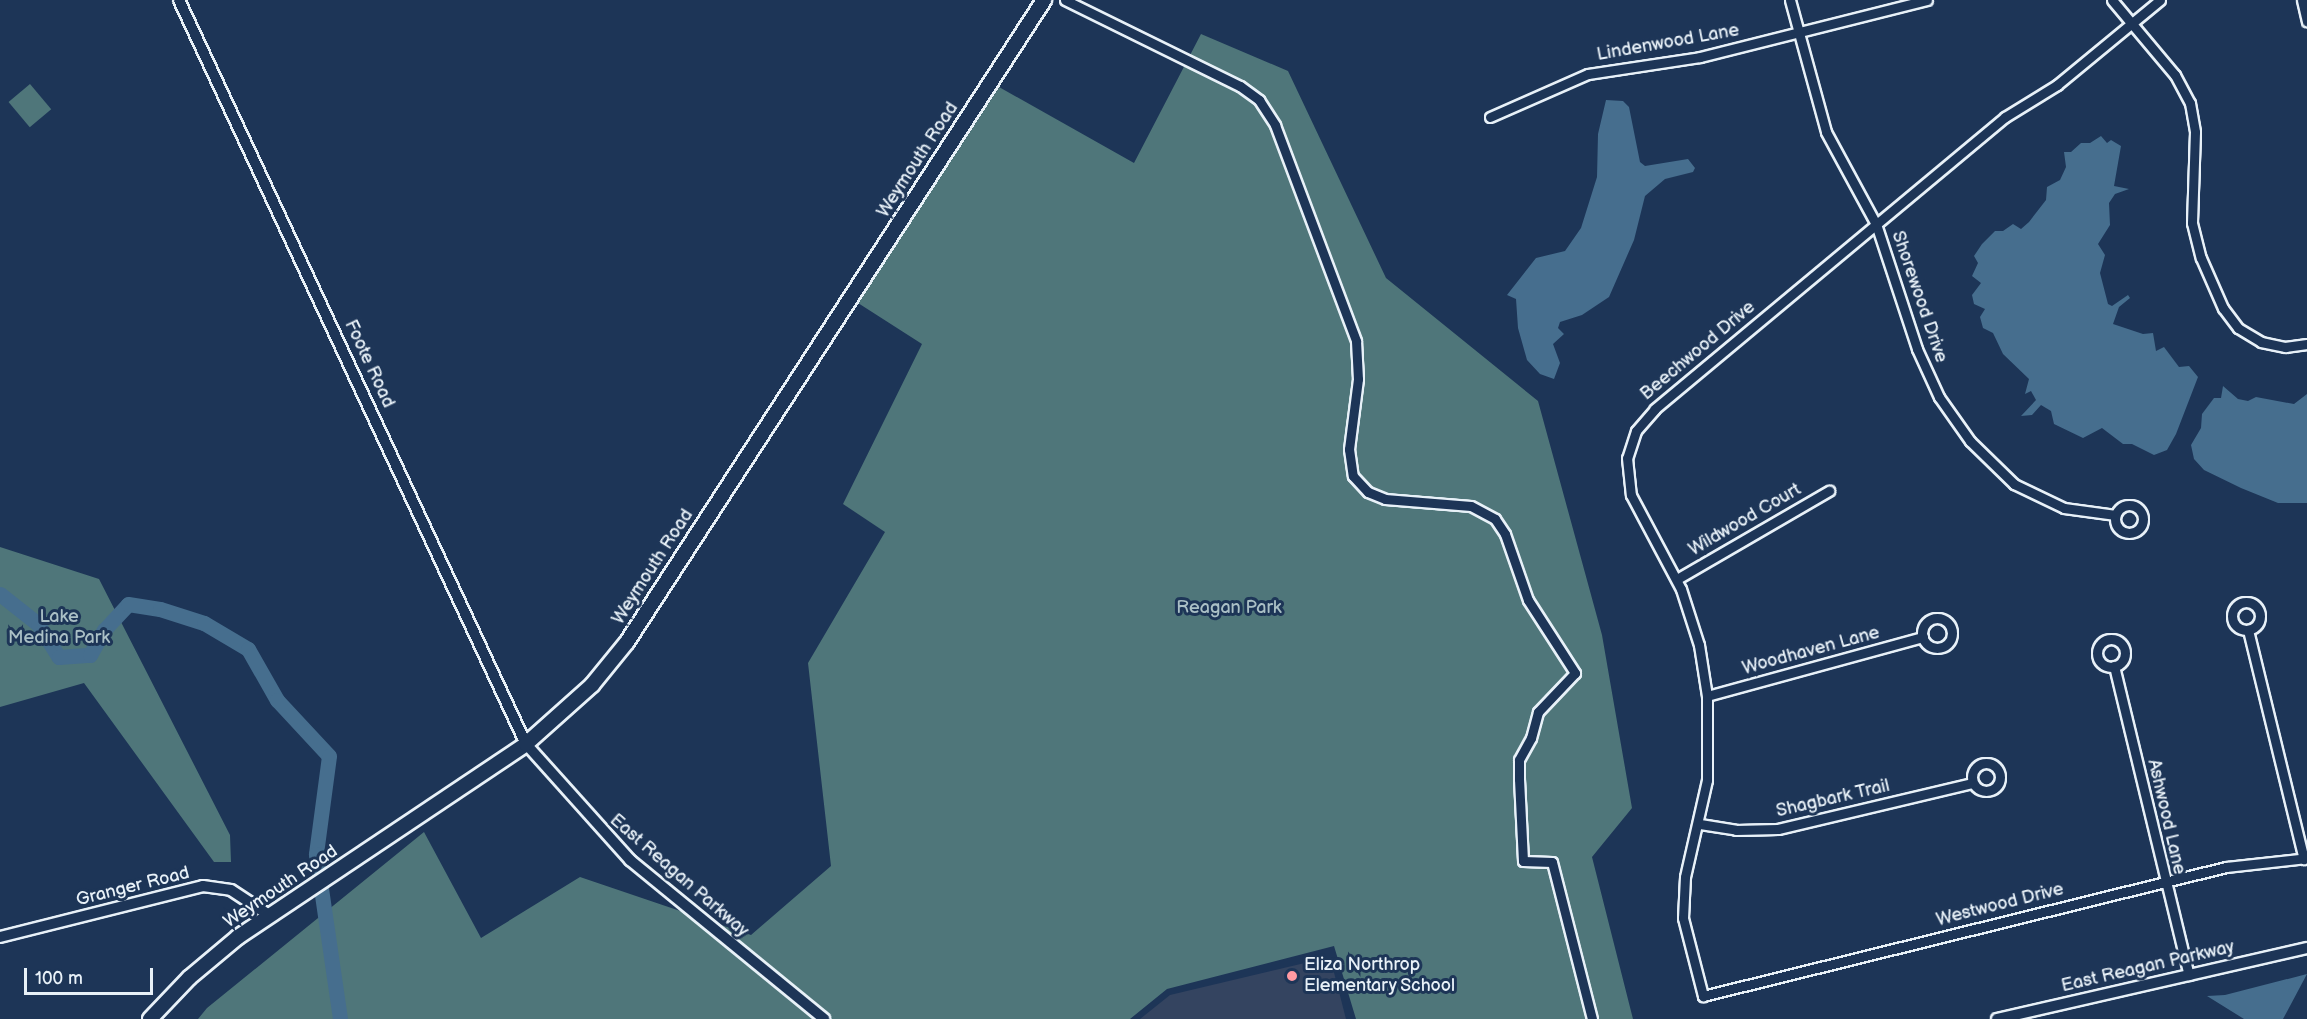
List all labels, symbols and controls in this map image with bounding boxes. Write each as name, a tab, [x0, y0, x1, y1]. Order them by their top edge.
street label: Lindenwood Lane	[1595, 20, 1741, 66]
street label: Weymouth Road	[873, 98, 963, 222]
street label: Shorewood Drive	[1886, 228, 1952, 366]
street label: Beechwood Drive	[1636, 297, 1760, 405]
street label: Foote Road	[339, 317, 399, 411]
street label: Wildwood Court	[1685, 479, 1805, 561]
street label: Weymouth Road	[608, 505, 698, 629]
park label: Reagan Park	[1176, 597, 1282, 619]
park label: Lake Medina Park	[8, 607, 110, 650]
street label: Woodhaven Lane	[1740, 622, 1882, 680]
street label: Ashwood Lane	[2142, 757, 2190, 877]
street label: Shagbark Trail	[1774, 775, 1892, 823]
street label: East Reagan Parkway	[605, 810, 753, 942]
street label: Weymouth Road	[220, 841, 342, 933]
street label: Granger Road	[74, 862, 192, 912]
street label: Westwood Drive	[1934, 879, 2066, 931]
street label: East Reagan Parkway	[2059, 937, 2237, 997]
place label: Eliza Northrop Elementary School	[1304, 955, 1457, 998]
scale bar	[27, 956, 156, 994]
text: 100 m	[35, 968, 83, 989]
marker: Eliza Northrop Elementary School	[1285, 969, 1299, 983]

